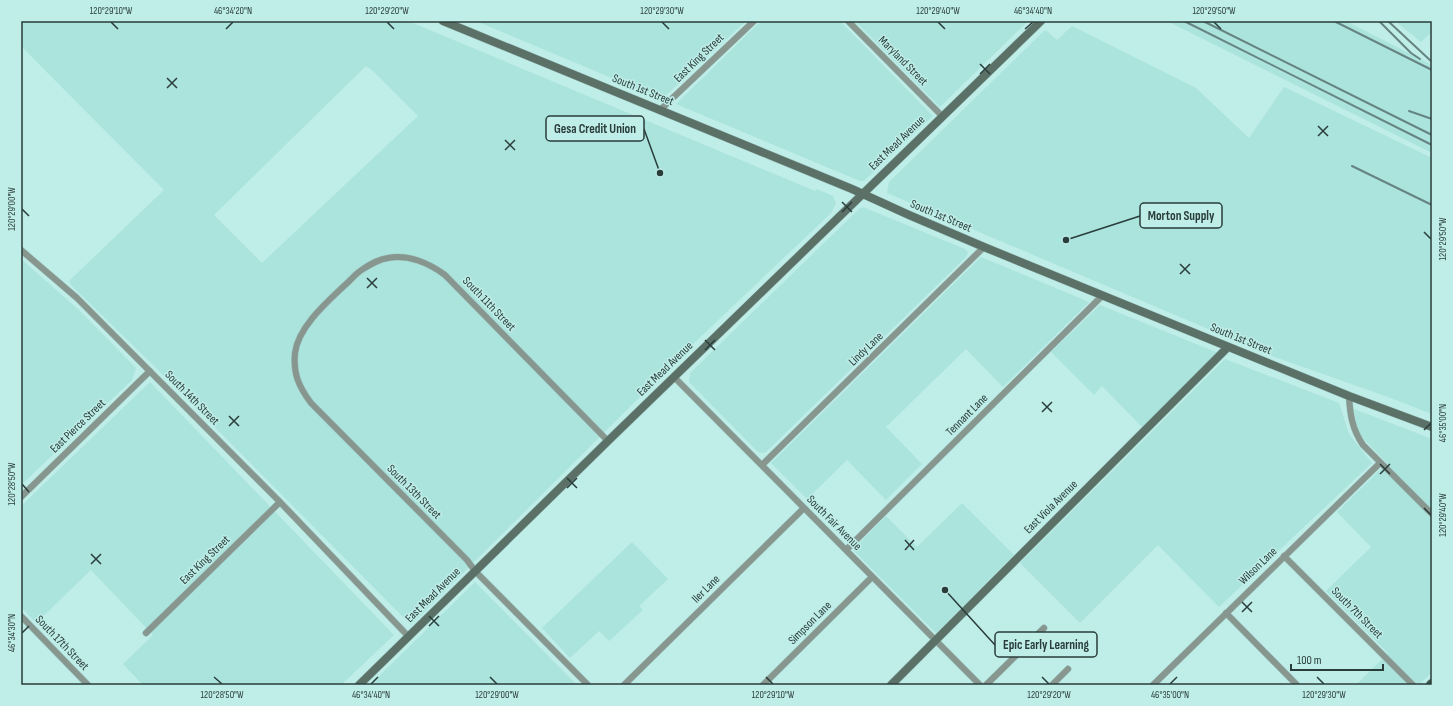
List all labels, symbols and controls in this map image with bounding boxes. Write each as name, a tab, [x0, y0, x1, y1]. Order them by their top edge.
text: 120°29'10"W	[90, 5, 133, 17]
text: 46°34'20"N	[214, 5, 252, 17]
text: 120°29'20"W	[365, 5, 409, 17]
text: 120°29'30"W	[640, 5, 684, 17]
text: 120°29'40"W	[916, 5, 960, 17]
text: 46°34'40"N	[1014, 5, 1052, 17]
text: 120°29'50"W	[1192, 5, 1236, 17]
street label: East King Street	[671, 30, 728, 86]
street label: Maryland Street	[875, 33, 931, 89]
street label: South 1st Street	[610, 71, 676, 109]
street label: East Mead Avenue	[866, 112, 928, 173]
callout: Gesa Credit Union	[546, 116, 644, 141]
text: Gesa Credit Union	[554, 121, 636, 137]
text: 120°29'00"W	[6, 187, 18, 231]
street label: South 1st Street	[908, 196, 974, 236]
callout: Morton Supply	[1140, 203, 1222, 228]
text: Morton Supply	[1148, 208, 1215, 224]
text: 120°29'50"W	[1437, 217, 1449, 261]
street label: South 11th Street	[459, 274, 519, 335]
street label: South 1st Street	[1208, 320, 1274, 358]
street label: Lindy Lane	[846, 329, 887, 369]
street label: East Mead Avenue	[634, 338, 696, 399]
street label: South 14th Street	[162, 368, 223, 429]
street label: Tennant Lane	[943, 391, 991, 439]
street label: East Pierce Street	[47, 396, 109, 456]
text: 46°35'00"N	[1437, 404, 1449, 442]
text: 120°28'50"W	[6, 462, 18, 506]
street label: South 13th Street	[384, 462, 445, 523]
street label: East Viola Avenue	[1021, 477, 1081, 537]
street label: South Fair Avenue	[803, 492, 865, 554]
text: 120°29'40"W	[1437, 493, 1449, 537]
street label: East King Street	[177, 532, 234, 588]
street label: Wilson Lane	[1236, 544, 1280, 588]
street label: East Mead Avenue	[402, 564, 464, 626]
street label: Iler Lane	[689, 572, 723, 606]
street label: South 7th Street	[1328, 584, 1386, 642]
street label: Simpson Lane	[785, 598, 835, 648]
street label: South 17th Street	[32, 612, 92, 674]
text: 46°34'30"N	[6, 614, 18, 652]
callout: Epic Early Learning	[995, 632, 1097, 657]
text: Epic Early Learning	[1003, 637, 1089, 653]
scale bar	[1291, 646, 1383, 672]
text: 100 m	[1297, 653, 1322, 668]
text: 120°28'50"W	[200, 689, 244, 701]
text: 46°34'40"N	[352, 689, 390, 701]
text: 120°29'00"W	[475, 689, 519, 701]
text: 120°29'10"W	[752, 689, 795, 701]
text: 120°29'20"W	[1027, 689, 1071, 701]
text: 46°35'00"N	[1151, 689, 1189, 701]
text: 120°29'30"W	[1302, 689, 1346, 701]

